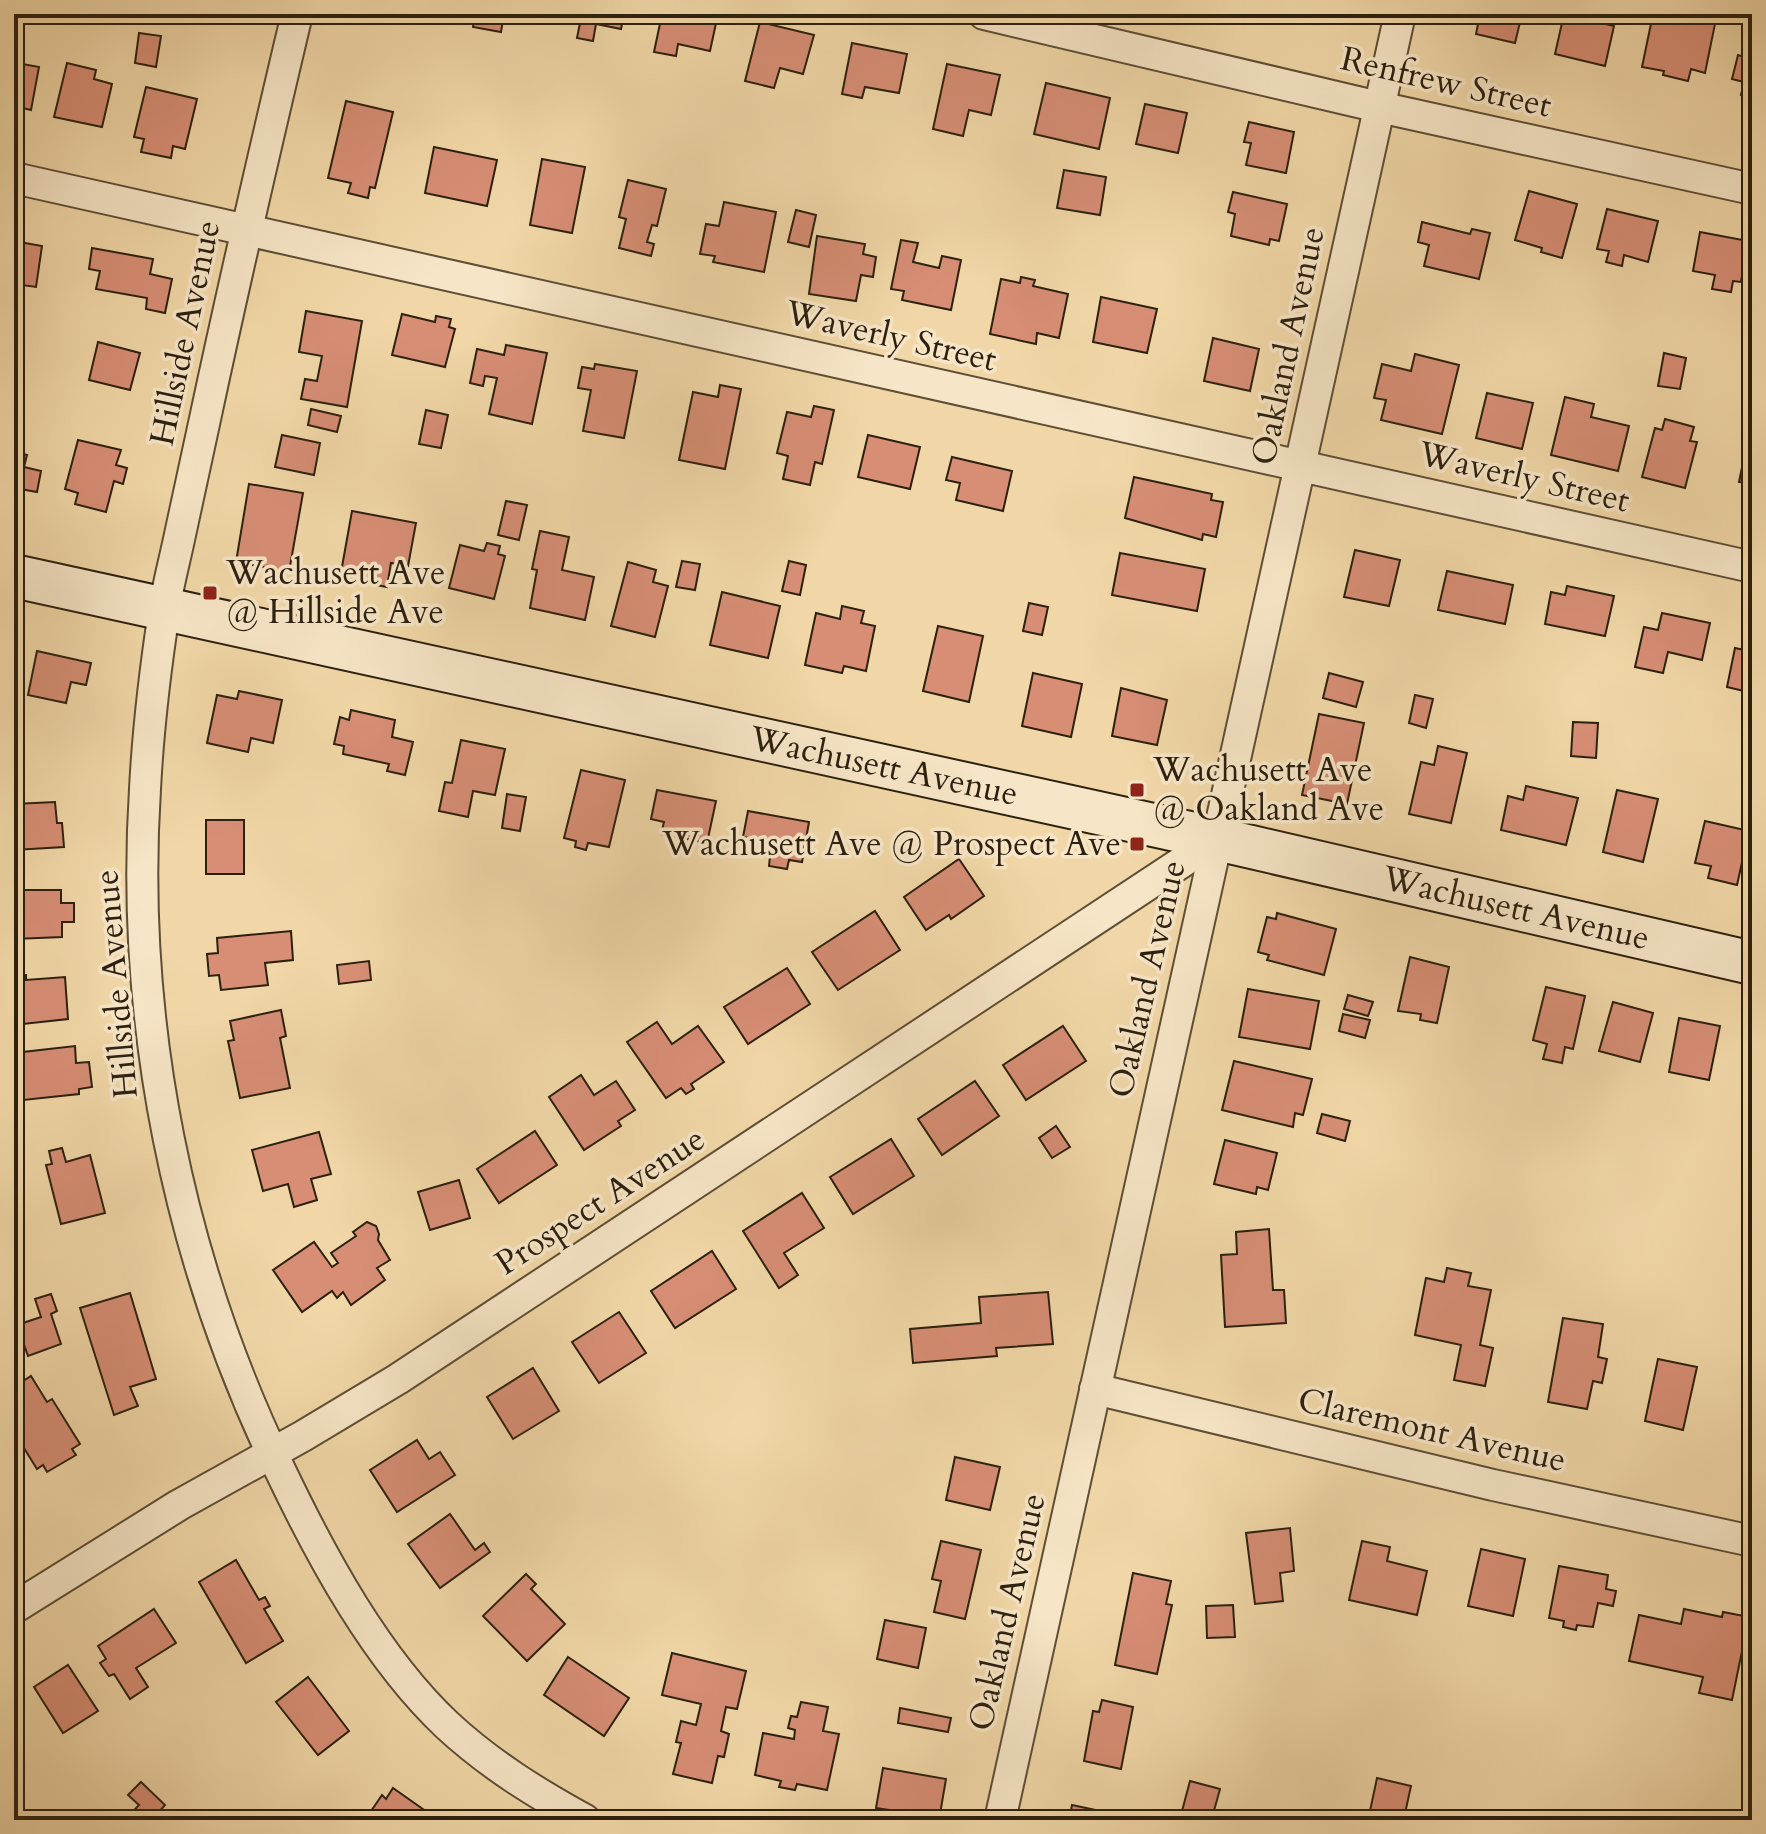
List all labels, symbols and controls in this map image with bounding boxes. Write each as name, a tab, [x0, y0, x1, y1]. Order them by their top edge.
street label: Renfrew Street	[1336, 35, 1556, 129]
street label: Hillside Avenue	[139, 216, 231, 450]
street label: Oakland Avenue	[1240, 223, 1336, 469]
street label: Waverly Street	[780, 289, 1001, 383]
street label: Waverly Street	[1413, 430, 1634, 524]
place label: Wachusett Ave @ Hillside Ave	[225, 550, 445, 635]
marker: Wachusett Ave @ Hillside Ave	[201, 584, 219, 602]
street label: Wachusett Avenue	[745, 715, 1022, 817]
place label: Wachusett Ave @ Oakland Ave	[1152, 747, 1384, 832]
marker: Wachusett Ave @ Oakland Ave	[1128, 781, 1146, 799]
place label: Wachusett Ave @ Prospect Ave	[661, 821, 1121, 867]
marker: Wachusett Ave @ Prospect Ave	[1128, 835, 1146, 853]
street label: Wachusett Avenue	[1377, 855, 1654, 961]
street label: Oakland Avenue	[1097, 856, 1197, 1102]
street label: Hillside Avenue	[83, 868, 149, 1100]
street label: Prospect Avenue	[486, 1116, 714, 1286]
street label: Claremont Avenue	[1293, 1377, 1571, 1483]
street label: Oakland Avenue	[957, 1489, 1057, 1735]

